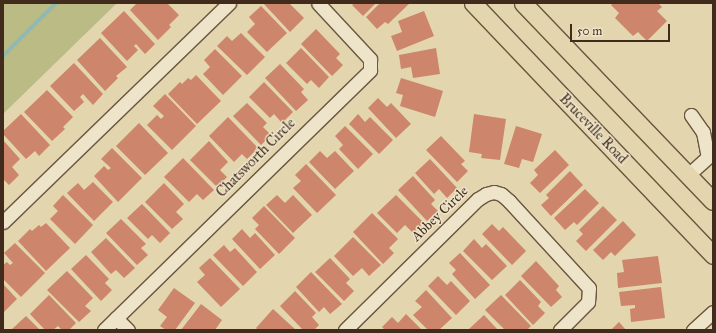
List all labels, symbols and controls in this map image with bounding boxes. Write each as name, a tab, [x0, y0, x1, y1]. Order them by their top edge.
scale bar	[572, 16, 672, 42]
text: 50 m	[577, 24, 602, 38]
street label: Bruceville Road	[556, 91, 630, 167]
street label: Chatsworth Circle	[213, 115, 299, 201]
street label: Abbey Circle	[408, 183, 472, 245]

